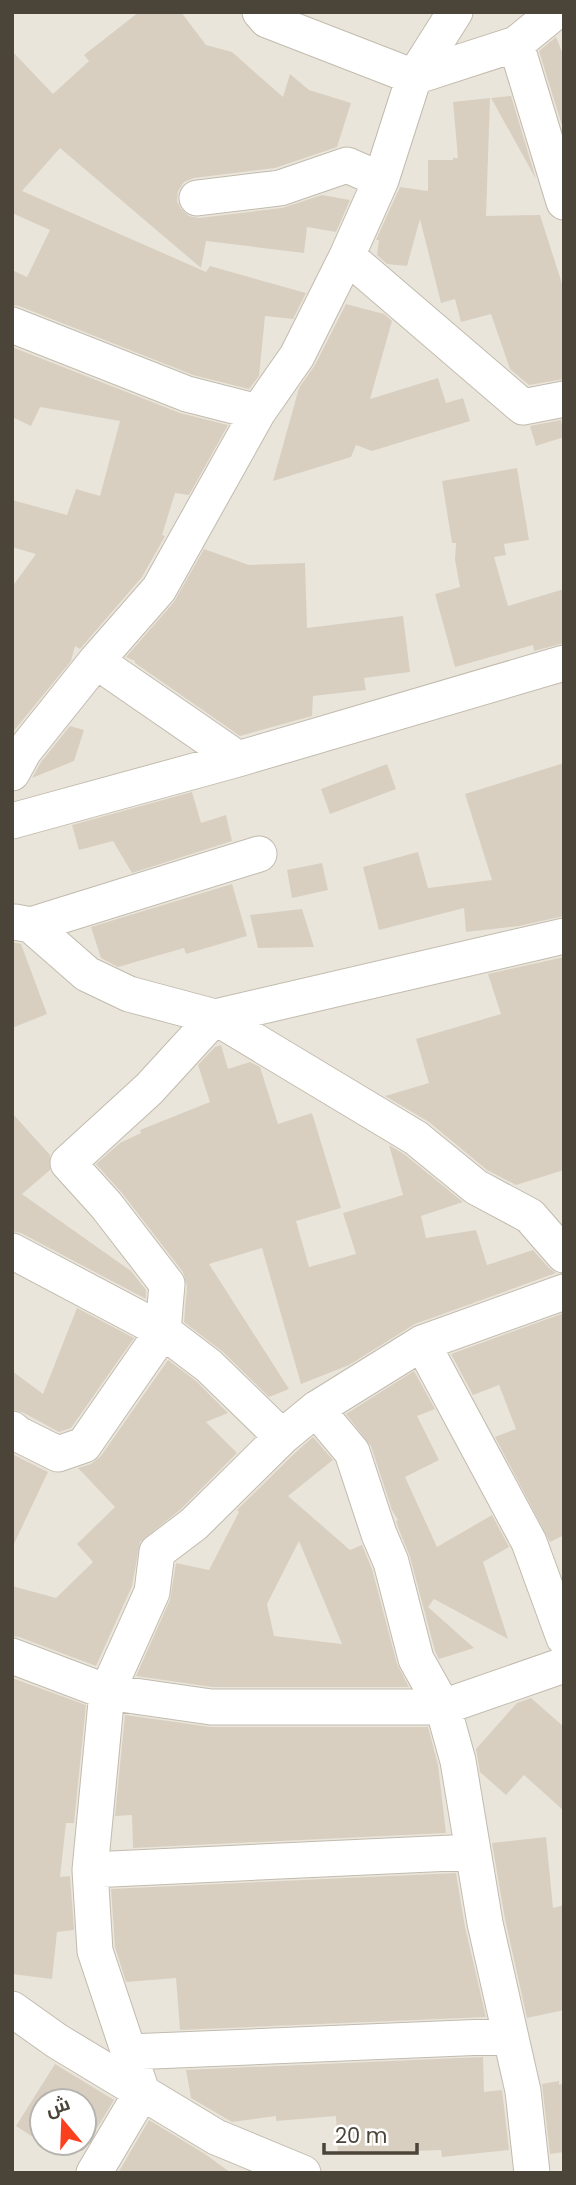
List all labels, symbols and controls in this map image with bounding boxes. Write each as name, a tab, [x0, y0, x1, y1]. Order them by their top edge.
north arrow	[28, 2087, 98, 2157]
text: ش	[42, 2090, 74, 2123]
scale bar	[324, 2112, 417, 2156]
text: 20 m	[335, 2121, 388, 2150]

